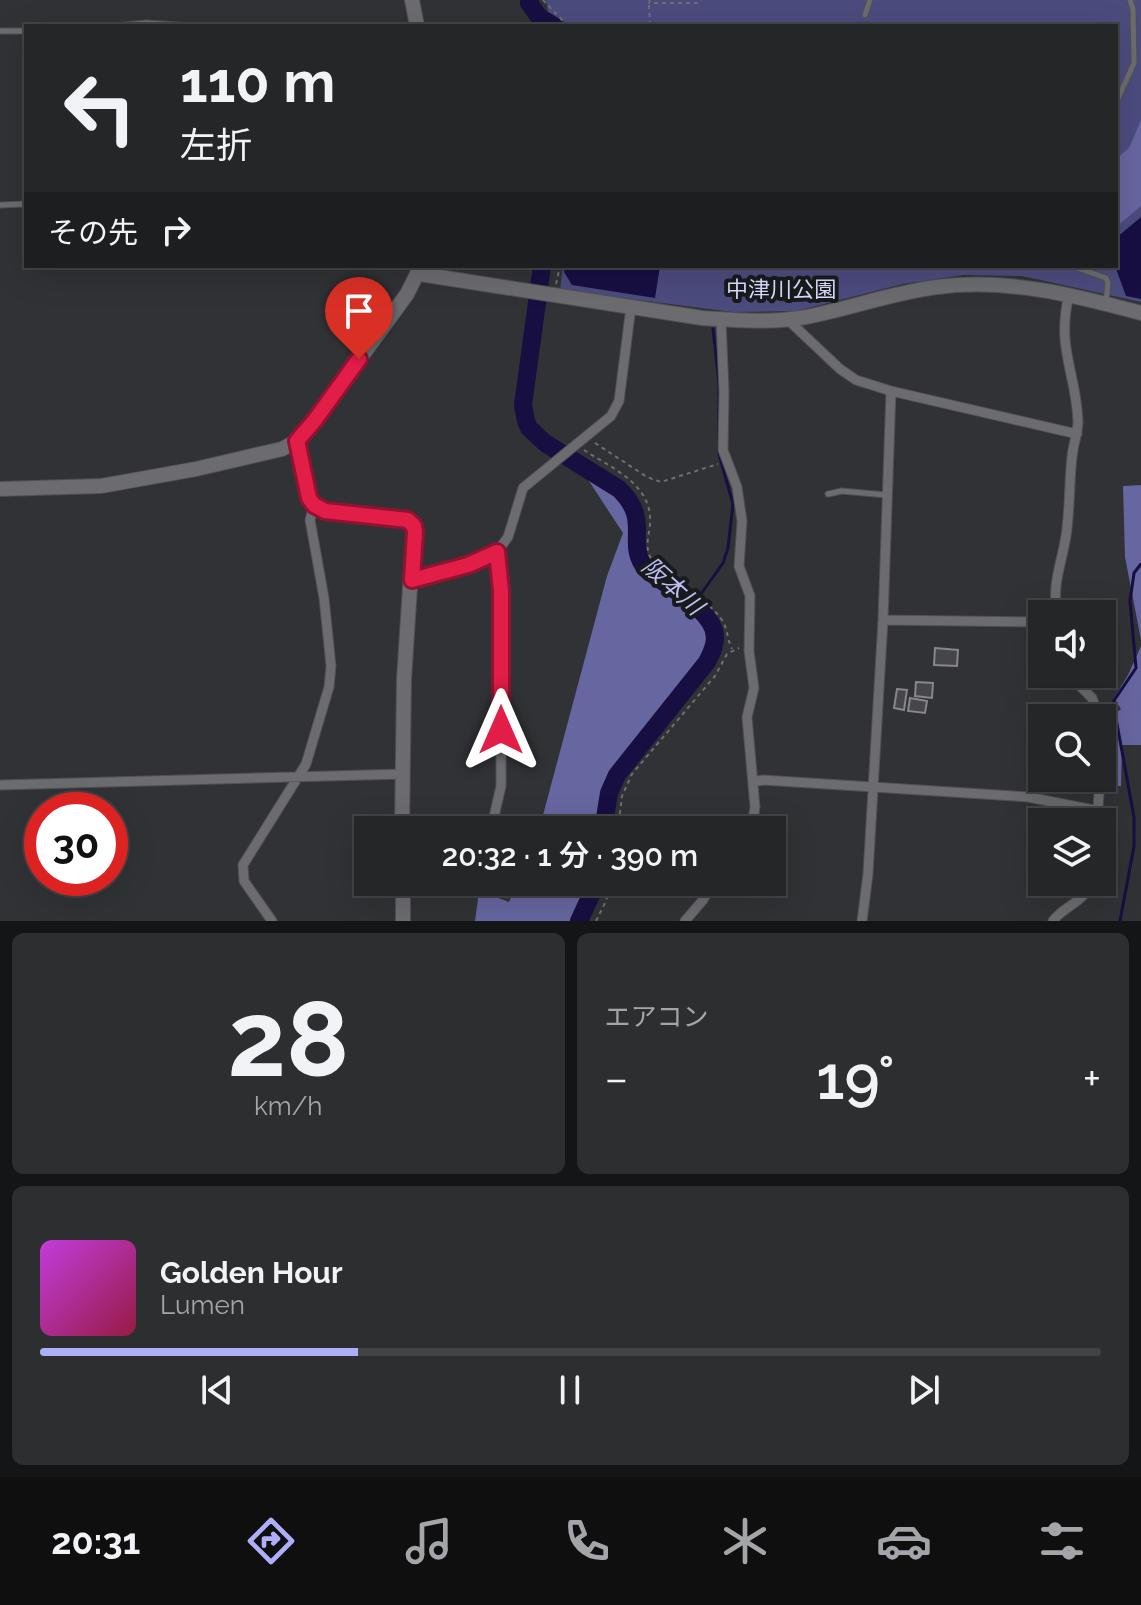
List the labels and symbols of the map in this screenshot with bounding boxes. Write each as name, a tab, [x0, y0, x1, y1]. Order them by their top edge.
park label: 中津川公園	[726, 276, 836, 302]
pin	[325, 277, 393, 359]
water label: 阪本川	[637, 551, 712, 623]
position arrow	[459, 688, 543, 772]
speed limit sign: 30	[24, 792, 128, 896]

